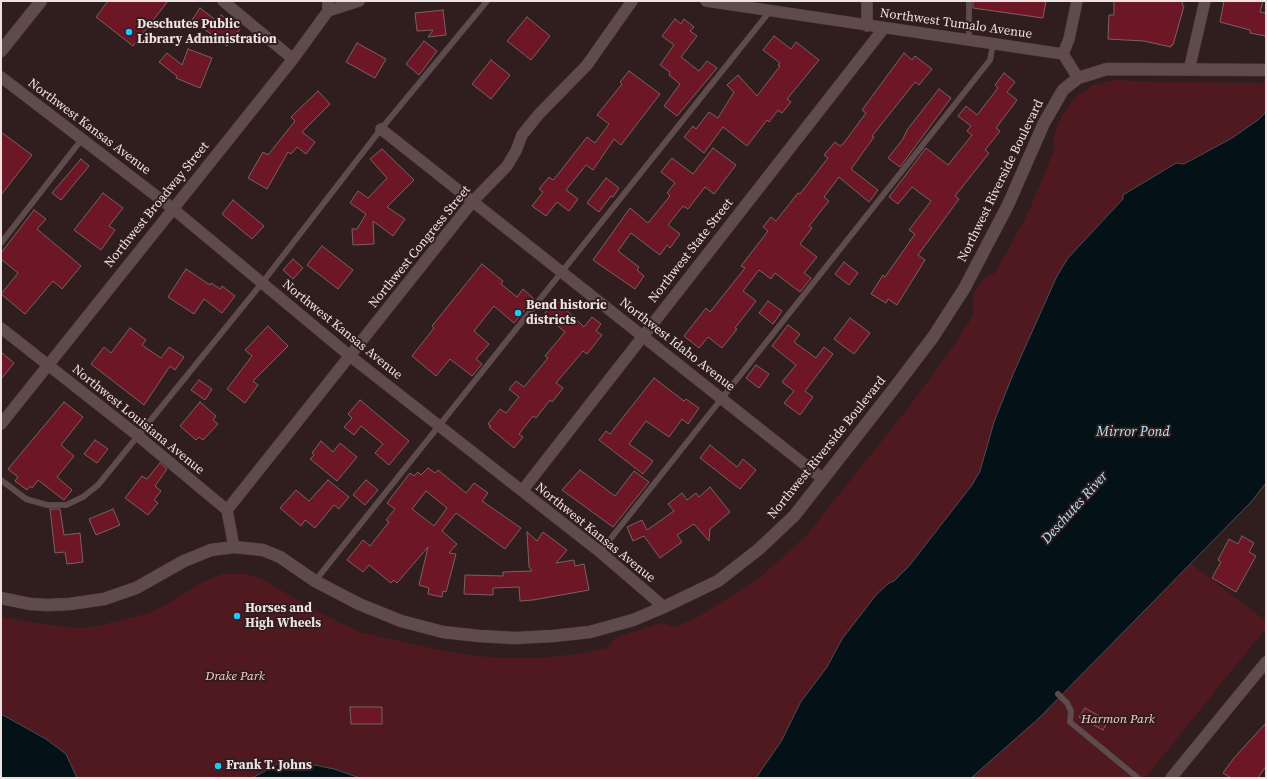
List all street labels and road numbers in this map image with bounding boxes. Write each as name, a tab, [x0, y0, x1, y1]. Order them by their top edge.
street label: Northwest Tumalo Avenue	[879, 6, 1033, 42]
street label: Northwest Kansas Avenue	[25, 76, 153, 178]
street label: Northwest Riverside Boulevard	[955, 97, 1047, 265]
street label: Northwest Broadway Street	[101, 139, 213, 271]
street label: Northwest Congress Street	[366, 183, 474, 311]
street label: Northwest State Street	[645, 196, 737, 306]
street label: Northwest Kansas Avenue	[279, 277, 405, 383]
street label: Northwest Idaho Avenue	[616, 295, 738, 395]
street label: Northwest Louisiana Avenue	[69, 362, 207, 478]
street label: Northwest Riverside Boulevard	[765, 374, 889, 522]
street label: Northwest Kansas Avenue	[532, 480, 658, 586]

